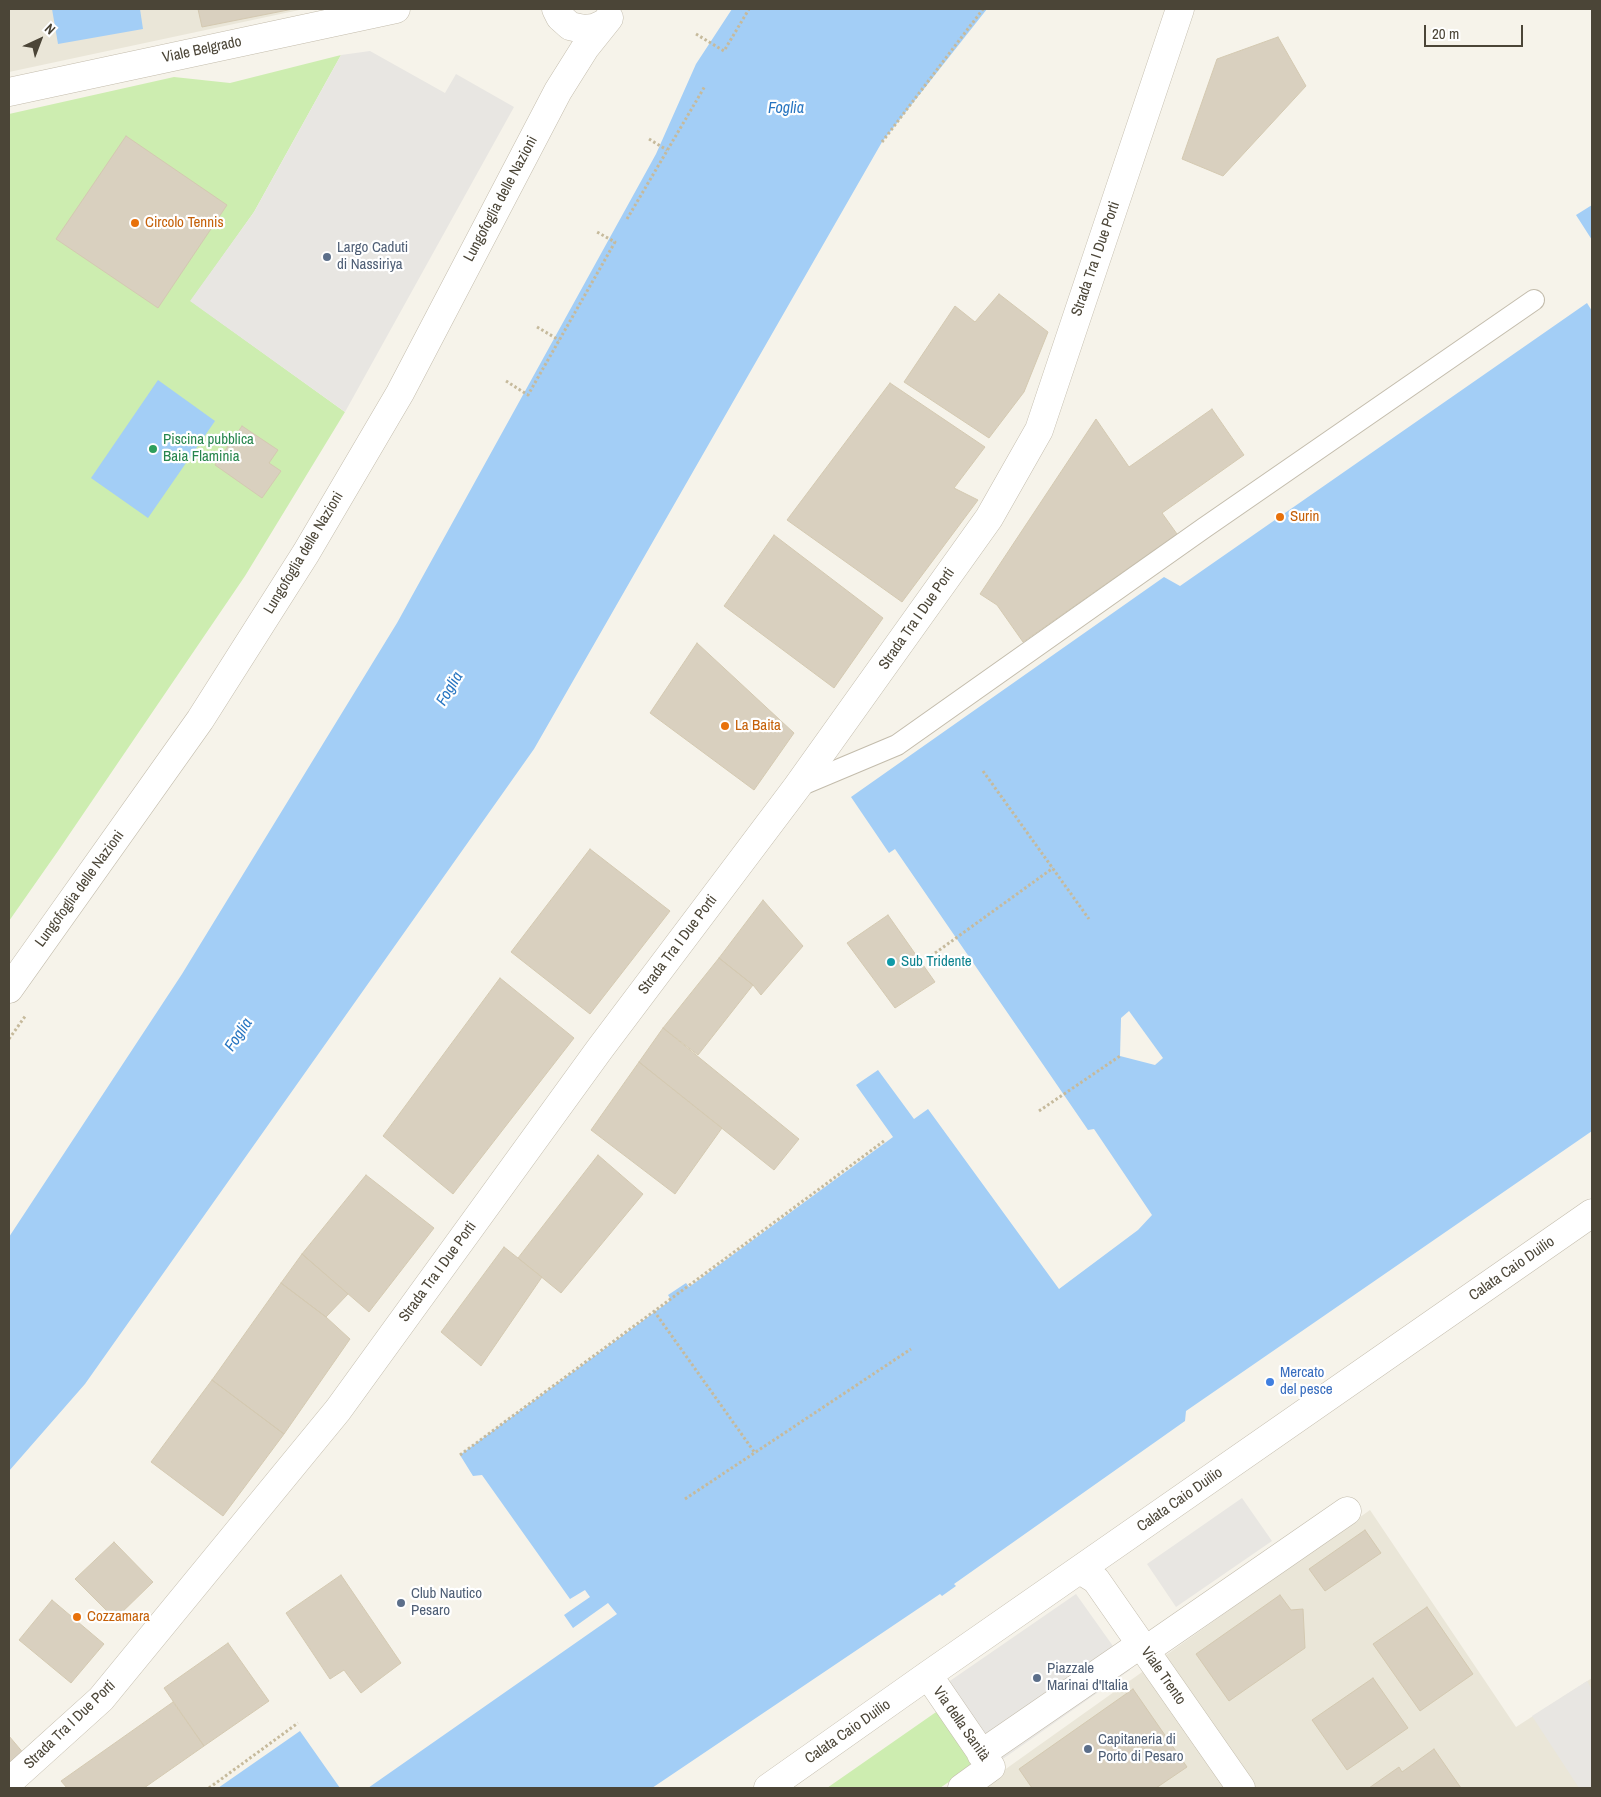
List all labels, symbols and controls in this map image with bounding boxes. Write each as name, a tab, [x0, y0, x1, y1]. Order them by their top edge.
north arrow	[15, 15, 65, 65]
scale bar	[1426, 15, 1525, 47]
text: N	[41, 20, 59, 38]
text: 20 m	[1432, 23, 1459, 44]
street label: Viale Belgrado	[161, 33, 243, 67]
water label: Foglia	[768, 99, 804, 119]
street label: Lungofoglia delle Nazioni	[460, 133, 542, 265]
street label: Strada Tra I Due Porti	[1068, 199, 1124, 319]
place label: Circolo Tennis	[145, 214, 224, 232]
marker: Circolo Tennis	[129, 217, 141, 229]
place label: Largo Caduti di Nassiriya	[337, 239, 408, 274]
marker: Largo Caduti di Nassiriya	[321, 251, 333, 263]
place label: Piscina pubblica Baia Flaminia	[163, 431, 254, 466]
marker: Piscina pubblica Baia Flaminia	[147, 443, 159, 455]
street label: Lungofoglia delle Nazioni	[260, 489, 348, 617]
place label: Surin	[1290, 508, 1319, 526]
marker: Surin	[1274, 511, 1286, 523]
street label: Strada Tra I Due Porti	[875, 565, 959, 673]
water label: Foglia	[433, 669, 467, 709]
place label: La Baita	[735, 717, 781, 735]
marker: La Baita	[719, 720, 731, 732]
street label: Lungofoglia delle Nazioni	[32, 827, 128, 951]
street label: Strada Tra I Due Porti	[635, 892, 721, 998]
place label: Sub Tridente	[901, 953, 972, 971]
marker: Sub Tridente	[885, 956, 897, 968]
water label: Foglia	[221, 1015, 257, 1055]
street label: Strada Tra I Due Porti	[395, 1218, 481, 1326]
street label: Calata Caio Duilio	[1466, 1233, 1558, 1305]
place label: Mercato del pesce	[1280, 1364, 1333, 1399]
marker: Mercato del pesce	[1264, 1376, 1276, 1388]
street label: Calata Caio Duilio	[1134, 1464, 1226, 1536]
place label: Club Nautico Pesaro	[411, 1585, 482, 1620]
marker: Club Nautico Pesaro	[395, 1597, 407, 1609]
place label: Cozzamara	[87, 1608, 150, 1626]
marker: Cozzamara	[71, 1611, 83, 1623]
street label: Viale Trento	[1137, 1644, 1189, 1708]
place label: Piazzale Marinai d'Italia	[1047, 1660, 1128, 1695]
marker: Piazzale Marinai d'Italia	[1031, 1672, 1043, 1684]
street label: Strada Tra I Due Porti	[21, 1677, 119, 1773]
street label: Via della Sanità	[929, 1683, 993, 1765]
street label: Calata Caio Duilio	[802, 1696, 894, 1768]
place label: Capitaneria di Porto di Pesaro	[1098, 1731, 1183, 1766]
marker: Capitaneria di Porto di Pesaro	[1082, 1743, 1094, 1755]

